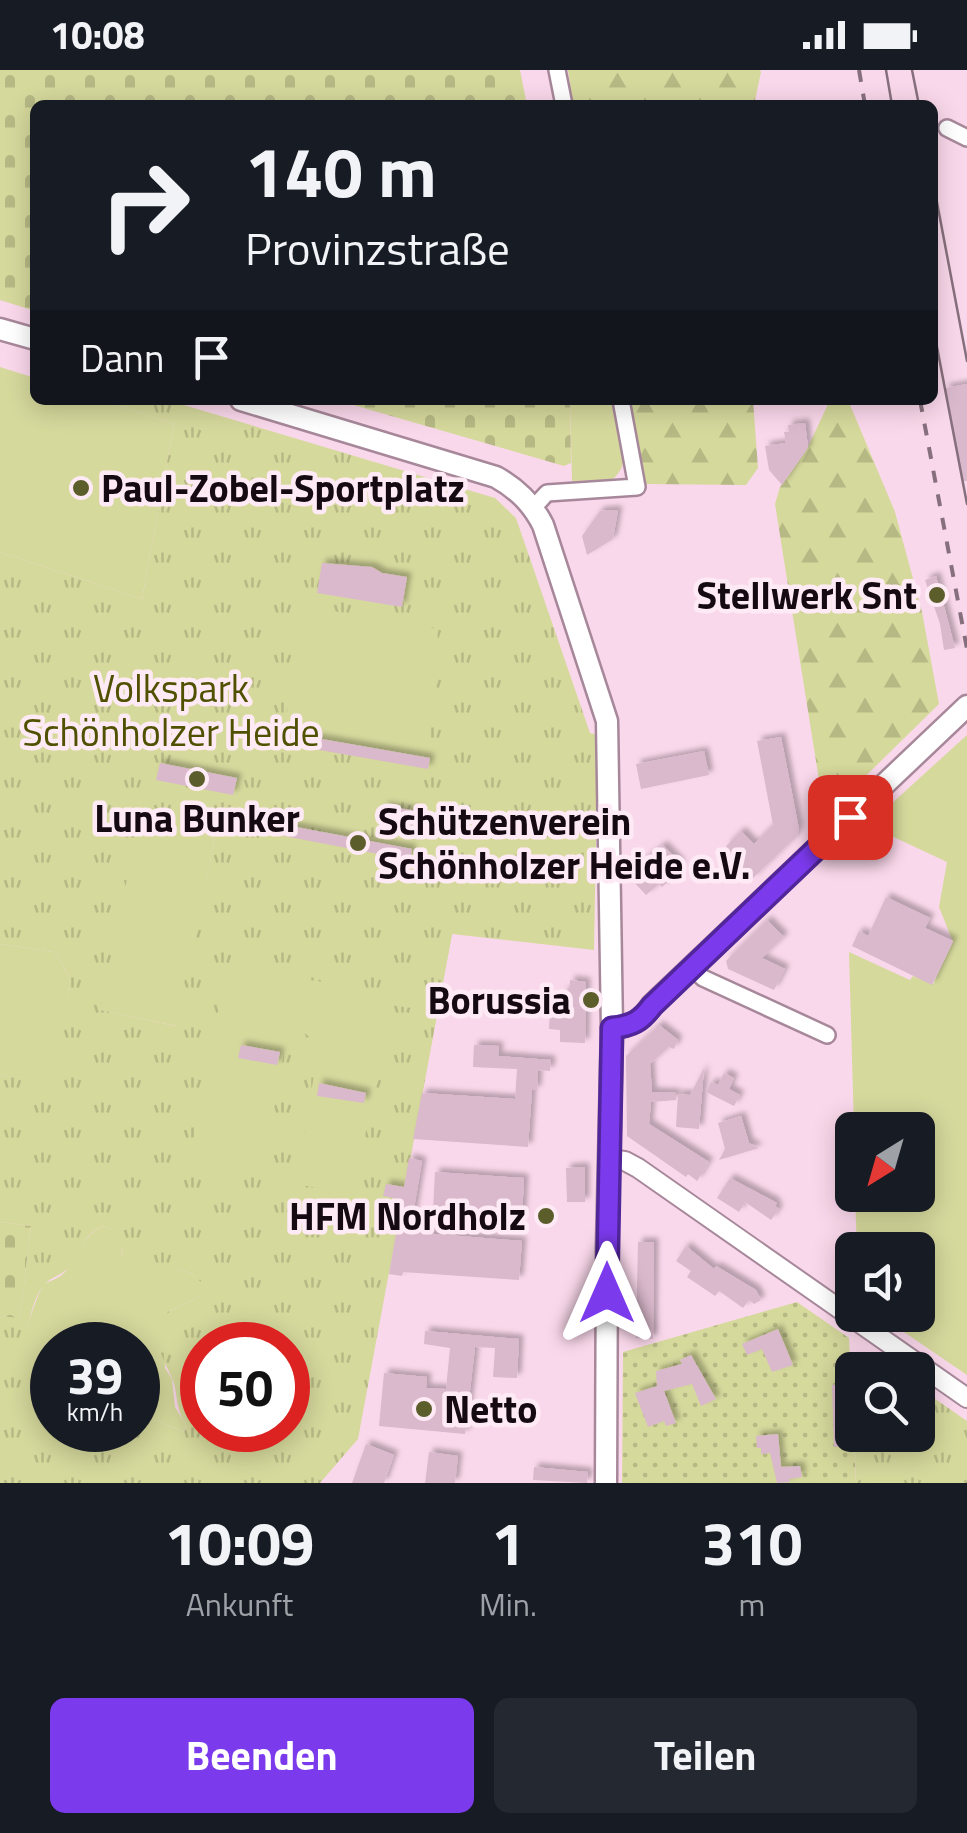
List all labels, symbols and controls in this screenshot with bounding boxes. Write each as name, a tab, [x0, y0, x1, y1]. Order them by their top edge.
text: 10:08	[50, 6, 145, 64]
text: 140 m	[245, 118, 437, 224]
icon: right	[80, 140, 210, 270]
text: Provinzstraße	[245, 214, 510, 282]
text: Dann	[80, 329, 164, 387]
icon: arrive	[184, 330, 239, 385]
place label: Paul-Zobel-Sportplatz	[101, 459, 465, 517]
marker: Paul-Zobel-Sportplatz	[70, 477, 92, 499]
place label: Stellwerk Snt	[696, 566, 917, 624]
marker: Stellwerk Snt	[926, 584, 948, 606]
park label: Volkspark Schönholzer Heide	[22, 659, 320, 761]
marker: Luna Bunker	[186, 768, 208, 790]
pin	[808, 775, 893, 860]
place label: Luna Bunker	[94, 789, 300, 847]
icon: arrive	[823, 790, 878, 845]
place label: Schützenverein Schönholzer Heide e.V.	[378, 792, 750, 894]
marker: Schützenverein Schönholzer Heide e.V.	[347, 832, 369, 854]
place label: Borussia	[427, 971, 571, 1029]
marker: Borussia	[580, 989, 602, 1011]
north arrow	[835, 1112, 935, 1212]
map controls	[835, 1112, 935, 1452]
place label: HFM Nordholz	[289, 1187, 526, 1245]
marker: HFM Nordholz	[535, 1205, 557, 1227]
button: sound	[835, 1232, 935, 1332]
position arrow	[555, 1241, 659, 1345]
speed limit sign: 50	[180, 1322, 310, 1452]
text: 39	[67, 1337, 123, 1413]
button: search	[835, 1352, 935, 1452]
place label: Netto	[444, 1380, 537, 1438]
text: km/h	[67, 1393, 123, 1431]
marker: Netto	[413, 1398, 435, 1420]
text: 10:09	[165, 1497, 314, 1588]
text: 1	[491, 1497, 525, 1588]
text: 310	[702, 1497, 802, 1588]
text: Ankunft	[186, 1580, 293, 1628]
text: Min.	[479, 1580, 537, 1628]
text: m	[739, 1580, 765, 1628]
button: Beenden	[50, 1698, 474, 1813]
button: Teilen	[494, 1698, 917, 1813]

